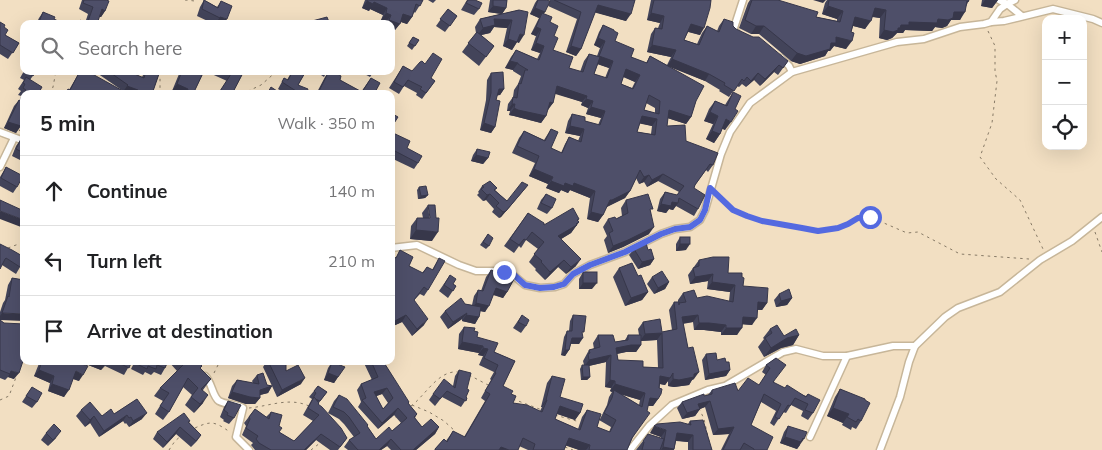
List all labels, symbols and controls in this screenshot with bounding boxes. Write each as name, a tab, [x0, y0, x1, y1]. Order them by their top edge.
map controls	[1042, 15, 1087, 150]
button: +	[1042, 15, 1087, 60]
search box	[20, 20, 395, 75]
icon: search	[38, 34, 66, 62]
text: Search here	[78, 36, 182, 60]
button: −	[1042, 60, 1087, 105]
button: locate	[1042, 105, 1087, 150]
text: 5 min	[40, 110, 95, 136]
text: Walk · 350 m	[277, 113, 375, 133]
icon: ahead	[40, 177, 68, 205]
text: Continue	[87, 179, 167, 203]
text: 140 m	[328, 181, 375, 201]
route start	[859, 206, 882, 229]
icon: left	[40, 247, 68, 275]
text: Turn left	[87, 249, 162, 273]
text: 210 m	[328, 251, 375, 271]
route end	[493, 261, 516, 284]
icon: arrive	[40, 317, 68, 345]
text: Arrive at destination	[87, 319, 273, 343]

